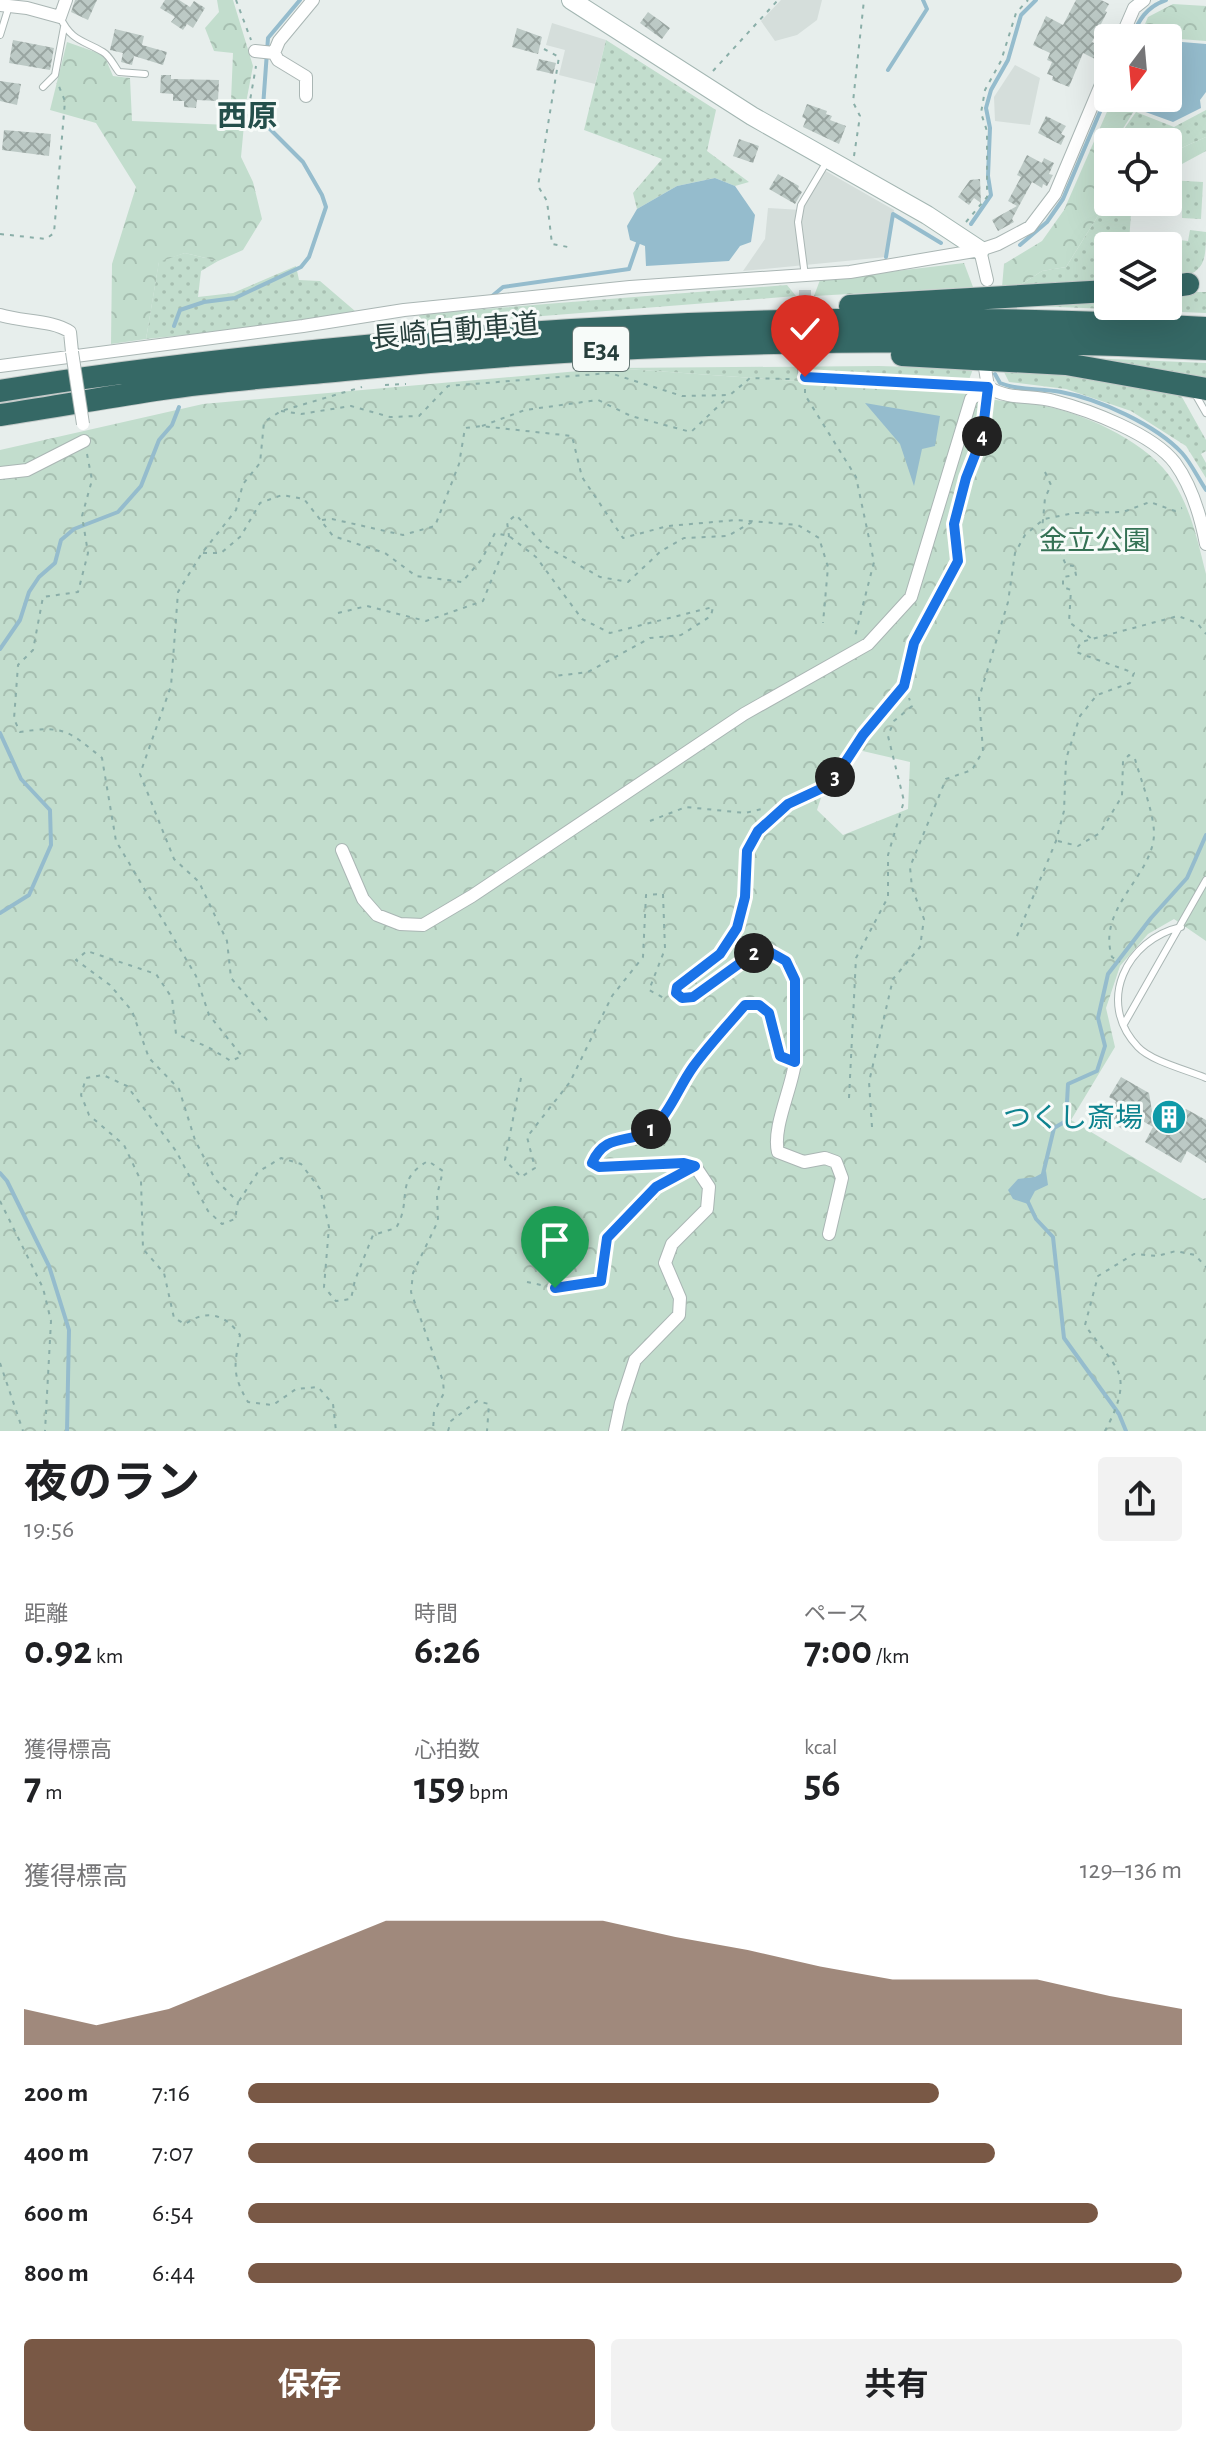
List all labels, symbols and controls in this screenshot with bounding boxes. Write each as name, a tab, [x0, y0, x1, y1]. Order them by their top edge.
north arrow	[1094, 24, 1182, 112]
map controls	[1094, 24, 1182, 320]
district label: 西原	[217, 101, 277, 132]
button: locate	[1094, 128, 1182, 216]
button: layers	[1094, 232, 1182, 320]
pin	[771, 295, 839, 377]
icon: check	[783, 307, 827, 351]
street label: 長崎自動車道	[370, 309, 540, 353]
road number: E34	[573, 327, 629, 371]
pin: 4	[962, 416, 1002, 456]
text: 4	[976, 425, 988, 447]
park label: 金立公園	[1039, 526, 1151, 556]
pin: 3	[815, 757, 855, 797]
text: 3	[830, 766, 840, 788]
pin: 2	[734, 933, 774, 973]
text: 2	[749, 942, 759, 964]
building icon: つくし斎場	[1150, 1098, 1188, 1136]
place label: つくし斎場	[1003, 1103, 1143, 1133]
pin: 1	[631, 1109, 671, 1149]
text: 1	[647, 1118, 655, 1140]
pin	[521, 1206, 589, 1288]
icon: arrive	[533, 1218, 577, 1262]
button: share	[1098, 1457, 1182, 1541]
text: 夜のラン	[24, 1462, 200, 1506]
text: 19:56	[24, 1516, 74, 1542]
text: 距離	[24, 1603, 68, 1625]
text: 時間	[414, 1603, 458, 1625]
text: ペース	[804, 1603, 869, 1625]
text: 0.92	[24, 1631, 92, 1671]
text: 6:26	[414, 1631, 481, 1671]
text: 7:00	[804, 1631, 872, 1671]
text: km	[92, 1645, 123, 1667]
text: /km	[872, 1645, 910, 1667]
text: kcal	[804, 1736, 838, 1758]
text: 獲得標高	[24, 1739, 112, 1761]
text: 心拍数	[414, 1739, 480, 1761]
text: 56	[804, 1764, 841, 1804]
text: 7	[24, 1767, 41, 1807]
text: 159	[414, 1767, 465, 1807]
text: m	[41, 1781, 63, 1803]
text: bpm	[465, 1781, 509, 1803]
text: 129–136 m	[1080, 1857, 1182, 1883]
text: 獲得標高	[24, 1864, 128, 1890]
text: 200 m	[24, 2080, 88, 2106]
text: 7:16	[152, 2080, 190, 2106]
text: 400 m	[24, 2140, 89, 2166]
text: 7:07	[152, 2140, 193, 2166]
text: 600 m	[24, 2200, 89, 2226]
text: 6:54	[152, 2200, 194, 2226]
text: 800 m	[24, 2260, 89, 2286]
text: 6:44	[152, 2260, 195, 2286]
button: 保存	[24, 2339, 595, 2431]
button: 共有	[611, 2339, 1182, 2431]

